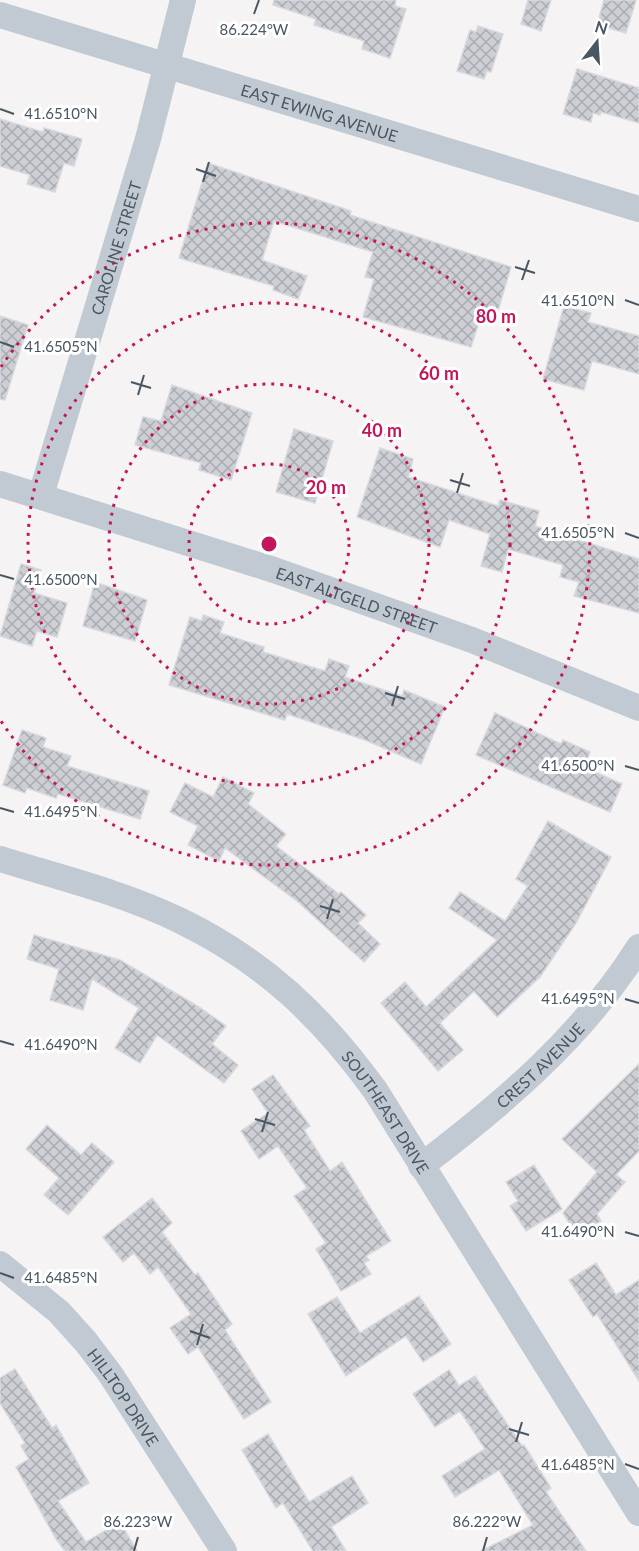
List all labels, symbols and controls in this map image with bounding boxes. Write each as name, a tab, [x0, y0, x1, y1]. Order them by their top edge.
north arrow	[567, 12, 627, 72]
text: N	[593, 16, 610, 38]
text: 86.224°W	[220, 20, 289, 38]
street label: EAST EWING AVENUE	[239, 79, 400, 145]
text: 41.6510°N	[24, 104, 98, 122]
street label: CAROLINE STREET	[86, 178, 144, 317]
text: 41.6510°N	[541, 291, 615, 309]
text: 80 m	[476, 305, 516, 327]
text: 41.6505°N	[24, 337, 98, 355]
text: 60 m	[419, 362, 459, 384]
text: 40 m	[362, 419, 402, 441]
text: 20 m	[306, 476, 346, 498]
text: 41.6505°N	[541, 523, 615, 541]
centre of rings	[259, 534, 279, 554]
street label: EAST ALTGELD STREET	[274, 562, 440, 637]
text: 41.6500°N	[24, 570, 98, 588]
text: 41.6500°N	[541, 756, 615, 774]
text: 41.6495°N	[24, 802, 98, 820]
text: 41.6495°N	[541, 989, 615, 1007]
street label: CREST AVENUE	[492, 1018, 587, 1112]
text: 41.6490°N	[24, 1035, 98, 1053]
street label: SOUTHEAST DRIVE	[339, 1046, 434, 1177]
text: 41.6490°N	[541, 1222, 615, 1240]
text: 41.6485°N	[24, 1268, 98, 1286]
street label: HILLTOP DRIVE	[84, 1344, 163, 1449]
text: 41.6485°N	[541, 1455, 615, 1473]
text: 86.223°W	[104, 1512, 173, 1530]
text: 86.222°W	[453, 1512, 522, 1530]

